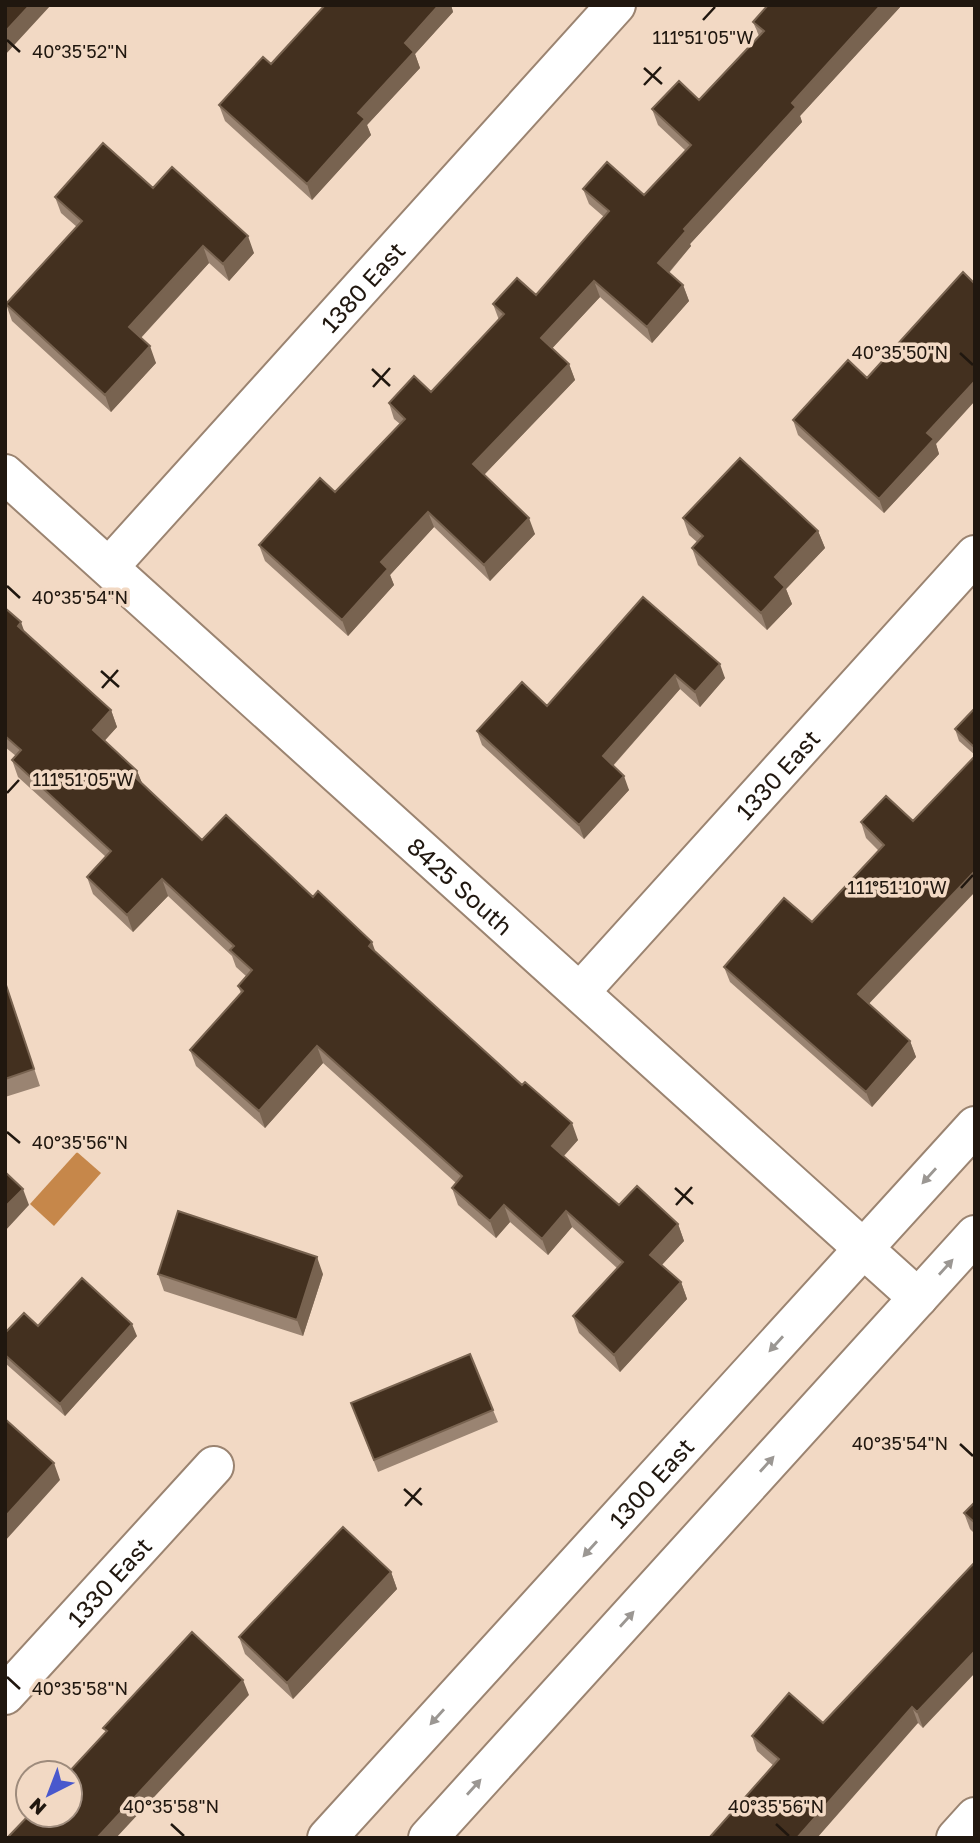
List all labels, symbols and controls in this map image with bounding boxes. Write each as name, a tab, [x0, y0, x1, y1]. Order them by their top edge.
text: 111°51'05"W	[652, 26, 754, 48]
text: 40°35'52"N	[32, 40, 128, 62]
street label: 1380 East	[314, 235, 410, 337]
text: 40°35'50"N	[852, 341, 948, 363]
text: 40°35'54"N	[32, 586, 128, 608]
street label: 1330 East	[729, 723, 825, 825]
text: 111°51'05"W	[32, 768, 134, 790]
street label: 8425 South	[402, 830, 519, 940]
text: 111°51'10"W	[847, 876, 947, 898]
text: 40°35'56"N	[32, 1131, 128, 1153]
one-way arrow	[921, 1167, 937, 1185]
one-way arrow	[938, 1259, 954, 1276]
one-way arrow	[768, 1336, 784, 1353]
street label: 1300 East	[602, 1431, 699, 1533]
text: 40°35'54"N	[852, 1432, 948, 1454]
one-way arrow	[759, 1455, 775, 1473]
street label: 1330 East	[61, 1531, 157, 1632]
one-way arrow	[582, 1540, 598, 1557]
one-way arrow	[619, 1610, 635, 1628]
text: 40°35'58"N	[32, 1677, 128, 1699]
one-way arrow	[429, 1708, 445, 1725]
north arrow	[14, 1759, 84, 1829]
one-way arrow	[466, 1778, 482, 1796]
text: N	[24, 1794, 50, 1820]
text: 40°35'58"N	[123, 1795, 219, 1817]
text: 40°35'56"N	[728, 1795, 824, 1817]

